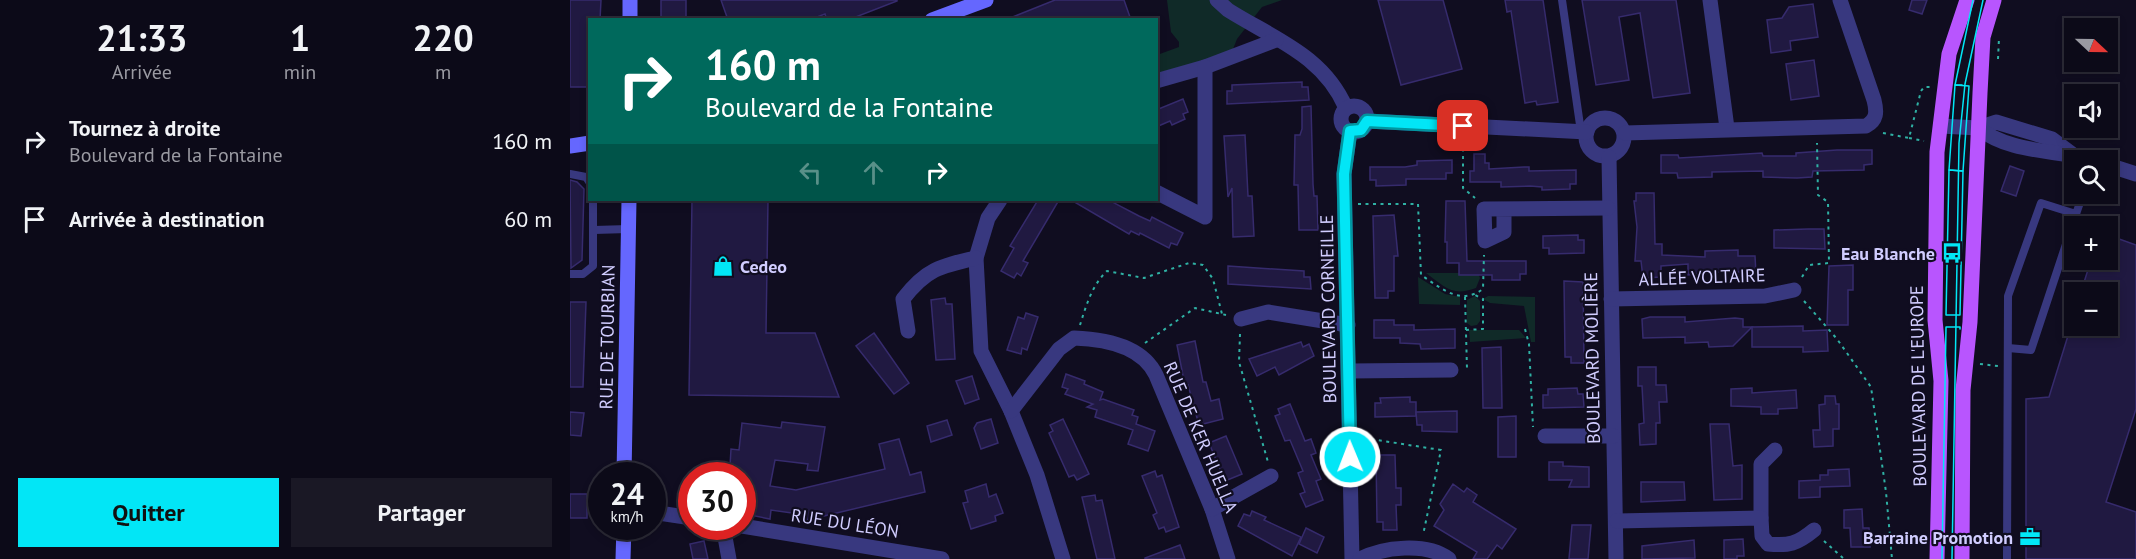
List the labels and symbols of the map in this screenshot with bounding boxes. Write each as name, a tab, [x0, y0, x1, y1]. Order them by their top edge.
north arrow	[2064, 18, 2118, 72]
pin	[1437, 100, 1488, 151]
street label: BOULEVARD CORNEILLE	[1315, 214, 1341, 404]
bus stop icon: Eau Blanche	[1940, 241, 1964, 265]
place label: Eau Blanche	[1841, 242, 1935, 265]
shop icon: Cedeo	[711, 254, 735, 278]
place label: Cedeo	[740, 255, 787, 278]
street label: ALLÉE VOLTAIRE	[1638, 263, 1766, 291]
street label: RUE DE TOURBIAN	[594, 264, 620, 410]
street label: BOULEVARD MOLIÈRE	[1579, 272, 1605, 444]
street label: BOULEVARD DE L'EUROPE	[1905, 285, 1931, 487]
street label: RUE DE KER HUELLA	[1159, 358, 1243, 516]
position arrow	[1318, 425, 1382, 489]
speed limit sign: 30	[678, 462, 756, 540]
street label: RUE DU LÉON	[790, 503, 900, 543]
office icon: Barraine Promotion	[2018, 525, 2042, 549]
place label: Barraine Promotion	[1863, 526, 2013, 549]

